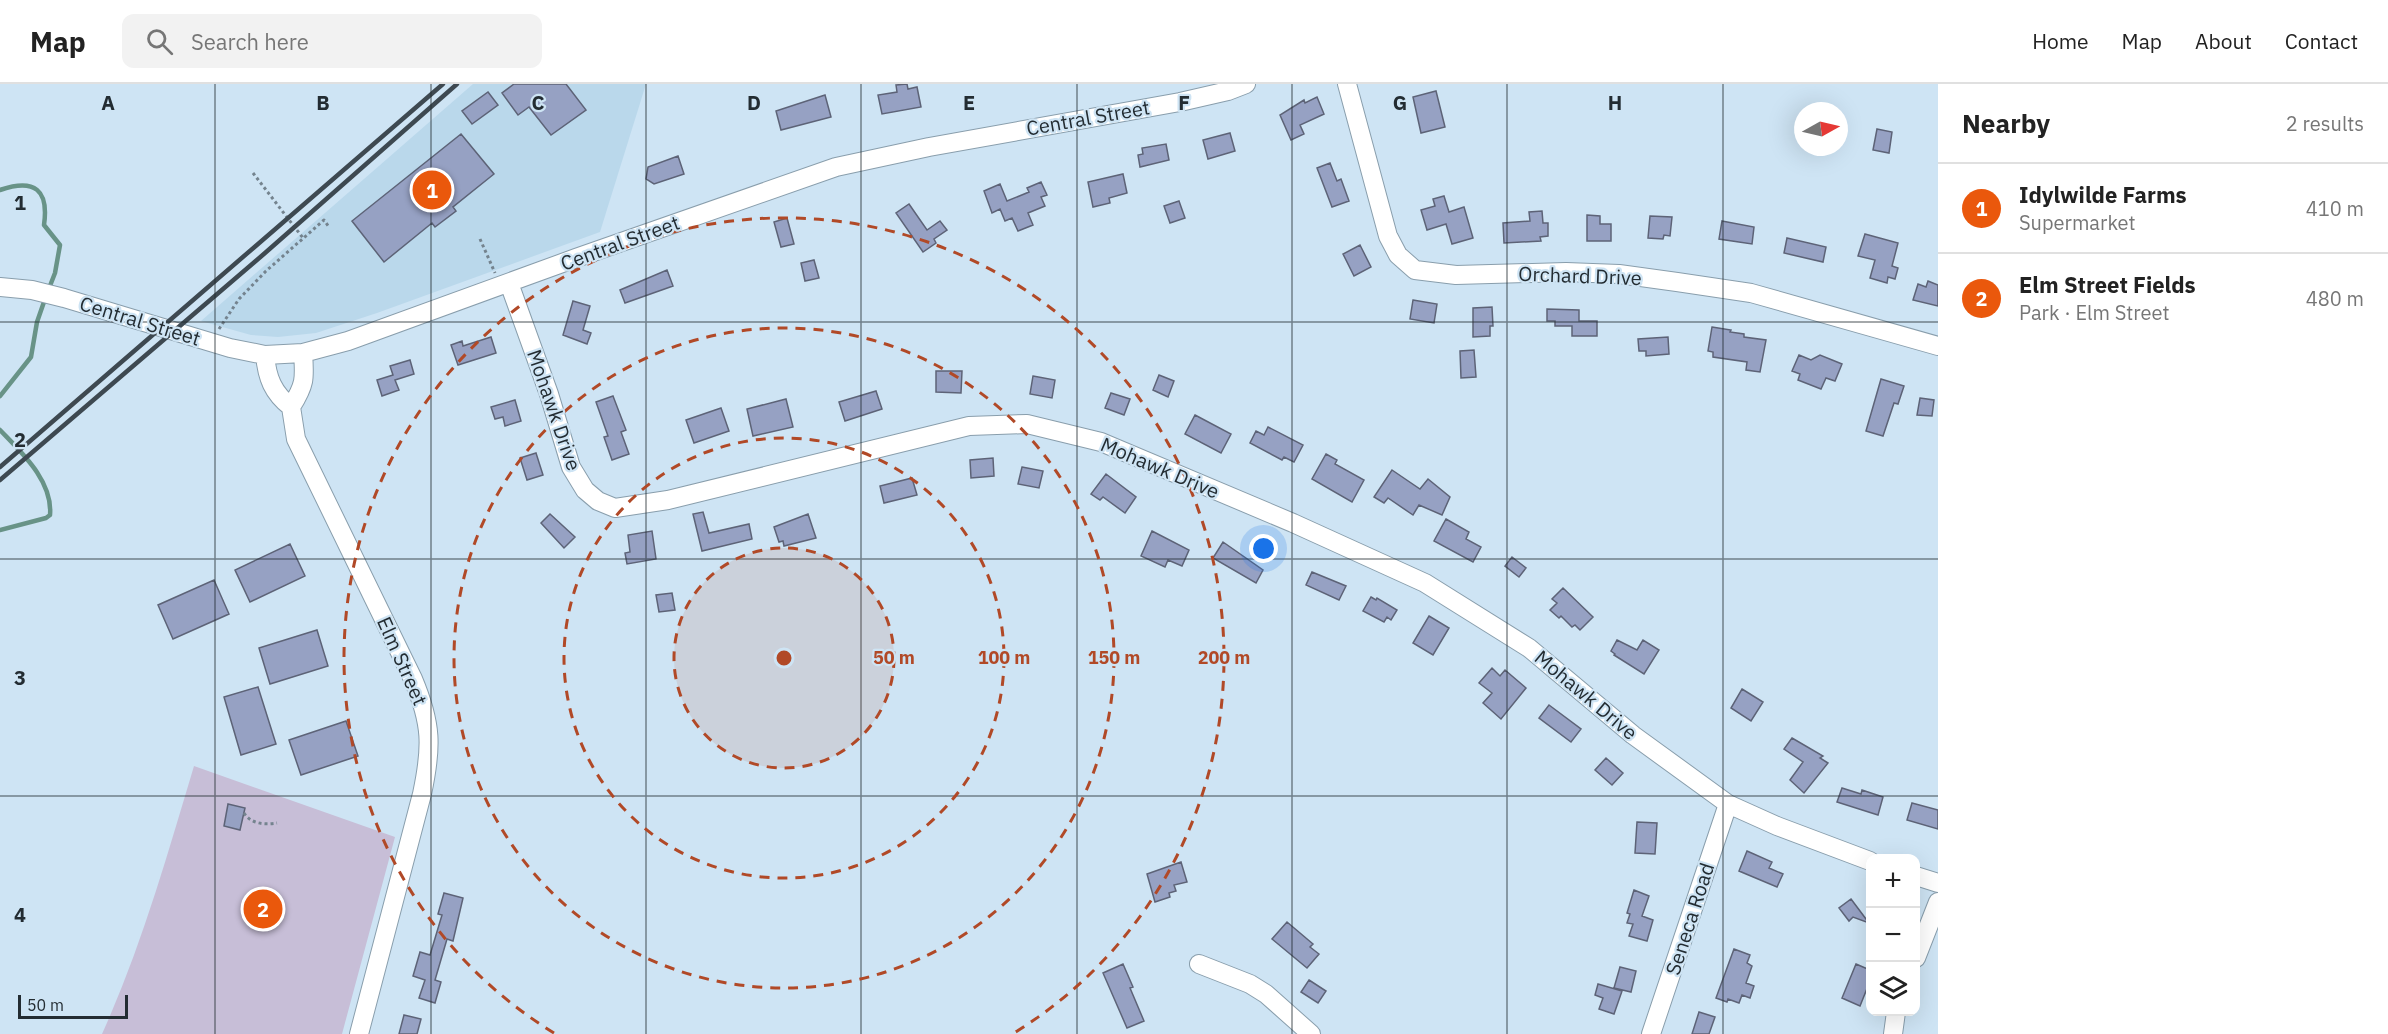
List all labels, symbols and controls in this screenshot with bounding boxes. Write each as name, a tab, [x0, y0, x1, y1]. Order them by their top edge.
search box	[122, 14, 542, 68]
text: Map	[30, 23, 86, 60]
icon: search	[143, 25, 176, 58]
text: Search here	[191, 27, 309, 56]
text: Home	[2032, 27, 2089, 55]
text: Map	[2122, 27, 2162, 55]
text: About	[2195, 27, 2252, 55]
text: Contact	[2285, 27, 2358, 55]
text: A	[101, 89, 115, 116]
text: B	[316, 89, 330, 116]
text: C	[531, 89, 545, 116]
text: D	[747, 89, 761, 116]
text: E	[963, 89, 975, 116]
text: F	[1178, 89, 1190, 116]
text: G	[1393, 89, 1407, 116]
text: H	[1608, 89, 1622, 116]
street label: Central Street	[1024, 93, 1152, 142]
north arrow	[1794, 102, 1848, 156]
text: Nearby	[1962, 106, 2050, 140]
text: 2 results	[2286, 110, 2364, 137]
pin: 1	[412, 168, 452, 212]
text: Idylwilde Farms	[2019, 180, 2187, 209]
text: 1	[14, 189, 26, 216]
text: 1	[1976, 195, 1988, 222]
text: 410 m	[2306, 195, 2364, 222]
street label: Central Street	[557, 209, 683, 277]
text: Supermarket	[2019, 209, 2136, 236]
street label: Orchard Drive	[1518, 260, 1642, 291]
text: Elm Street Fields	[2019, 270, 2196, 299]
text: 2	[1976, 285, 1988, 312]
text: 480 m	[2306, 285, 2364, 312]
street label: Central Street	[77, 289, 204, 352]
text: Park · Elm Street	[2019, 299, 2170, 326]
street label: Mohawk Drive	[521, 346, 588, 474]
text: 2	[14, 426, 26, 453]
street label: Mohawk Drive	[1097, 430, 1224, 505]
your location	[1249, 534, 1278, 563]
street label: Elm Street	[371, 612, 434, 709]
street label: Mohawk Drive	[1529, 644, 1643, 746]
text: 50 m	[873, 646, 915, 669]
text: 100 m	[978, 646, 1030, 669]
text: 150 m	[1088, 646, 1140, 669]
text: 200 m	[1198, 646, 1250, 669]
centre of rings	[774, 648, 794, 668]
text: 3	[14, 664, 26, 691]
map controls	[1866, 854, 1920, 1016]
button: +	[1866, 854, 1920, 908]
street label: Seneca Road	[1659, 859, 1720, 978]
pin: 2	[244, 886, 282, 932]
text: 4	[14, 901, 26, 928]
button: −	[1866, 908, 1920, 962]
button: layers	[1866, 962, 1920, 1016]
scale bar	[18, 992, 128, 1020]
text: 50 m	[27, 995, 64, 1015]

